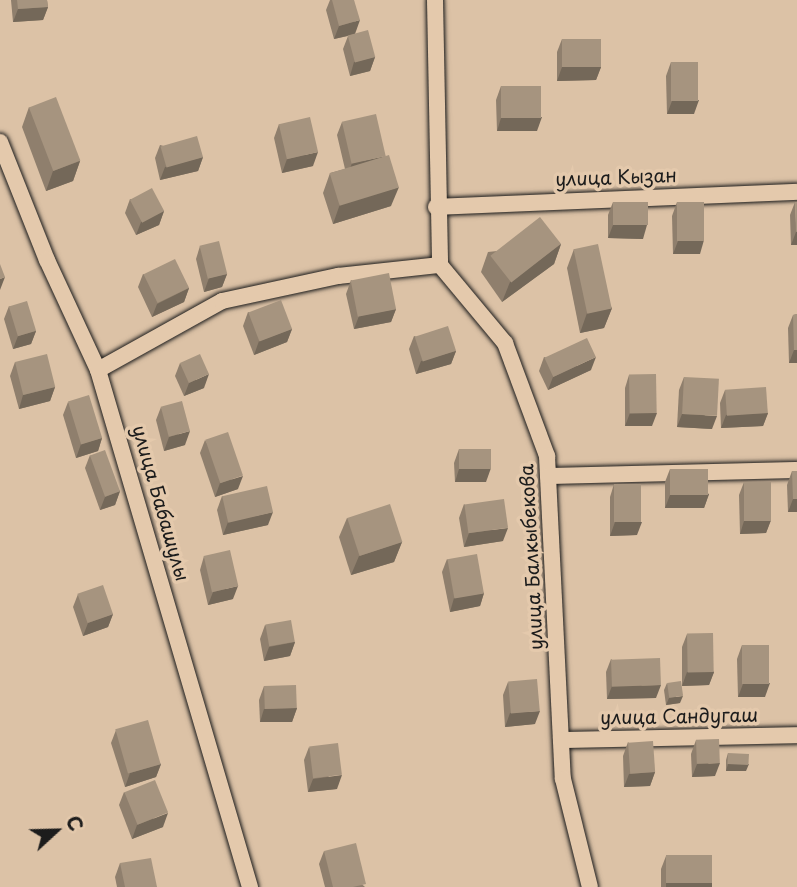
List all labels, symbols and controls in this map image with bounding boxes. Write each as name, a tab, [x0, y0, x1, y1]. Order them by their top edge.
street label: улица Кызан	[554, 163, 678, 191]
street label: улица Бабашулы	[128, 422, 194, 584]
street label: улица Балкыбекова	[515, 463, 547, 651]
street label: улица Сандугаш	[599, 703, 759, 729]
north arrow	[21, 796, 91, 866]
text: С	[60, 811, 91, 835]

